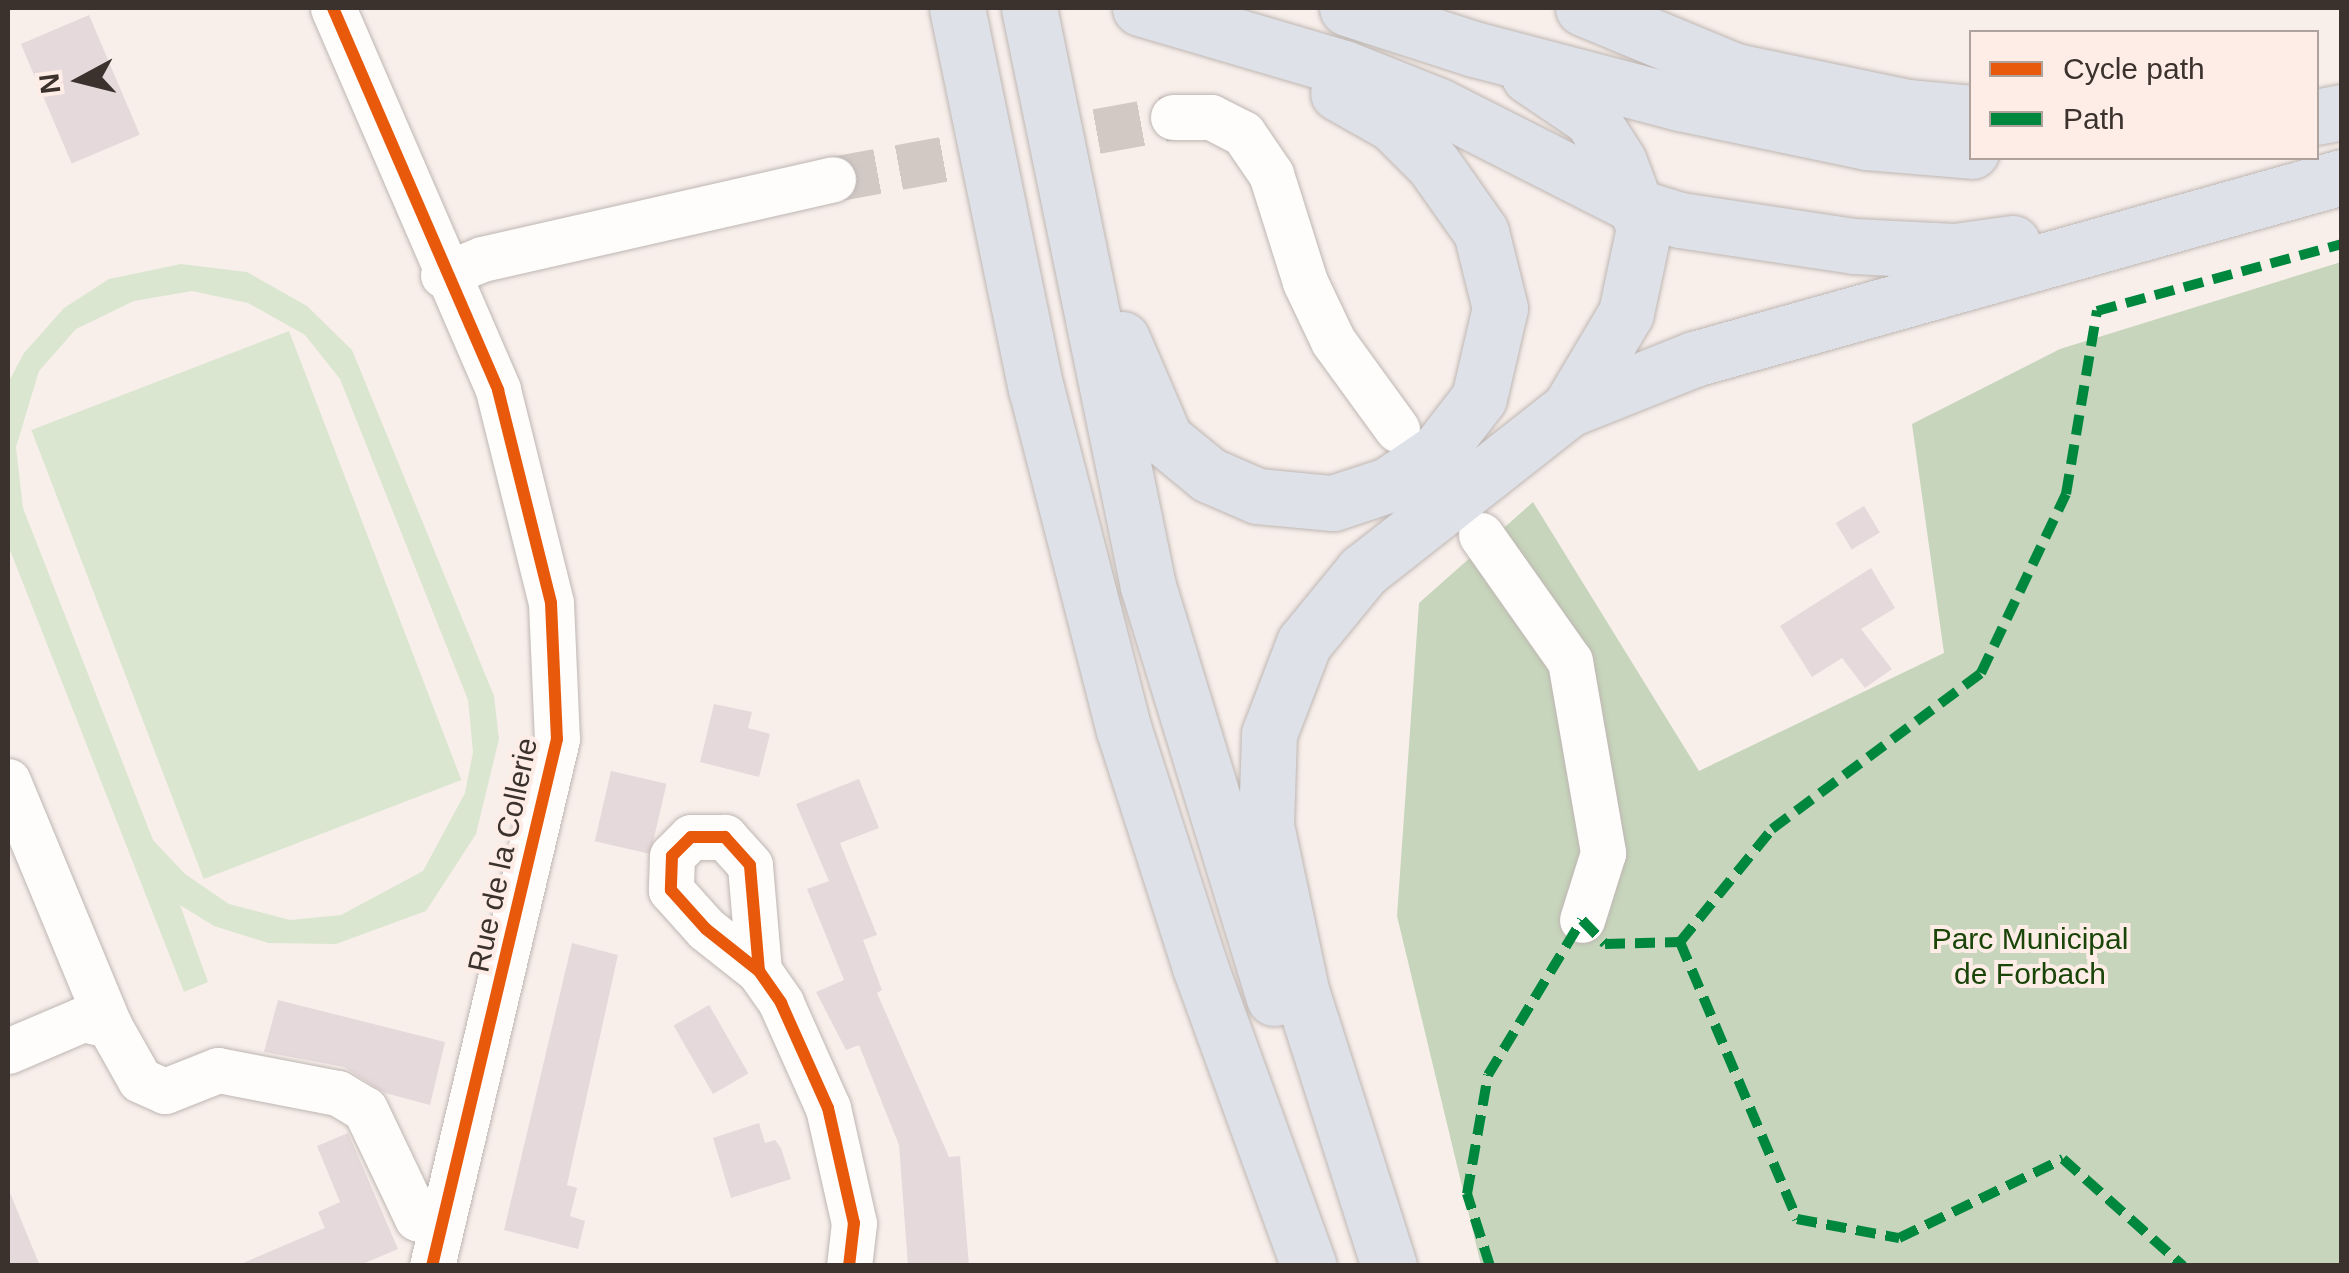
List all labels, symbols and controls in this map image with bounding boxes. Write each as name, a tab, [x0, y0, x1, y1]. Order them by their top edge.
north arrow	[30, 30, 130, 130]
legend	[1969, 30, 2319, 160]
text: Cycle path	[2063, 52, 2205, 85]
text: N	[33, 72, 66, 96]
text: Path	[2063, 102, 2125, 135]
street label: Rue de la Collerie	[461, 735, 545, 975]
park label: Parc Municipal de Forbach	[1932, 921, 2128, 992]

